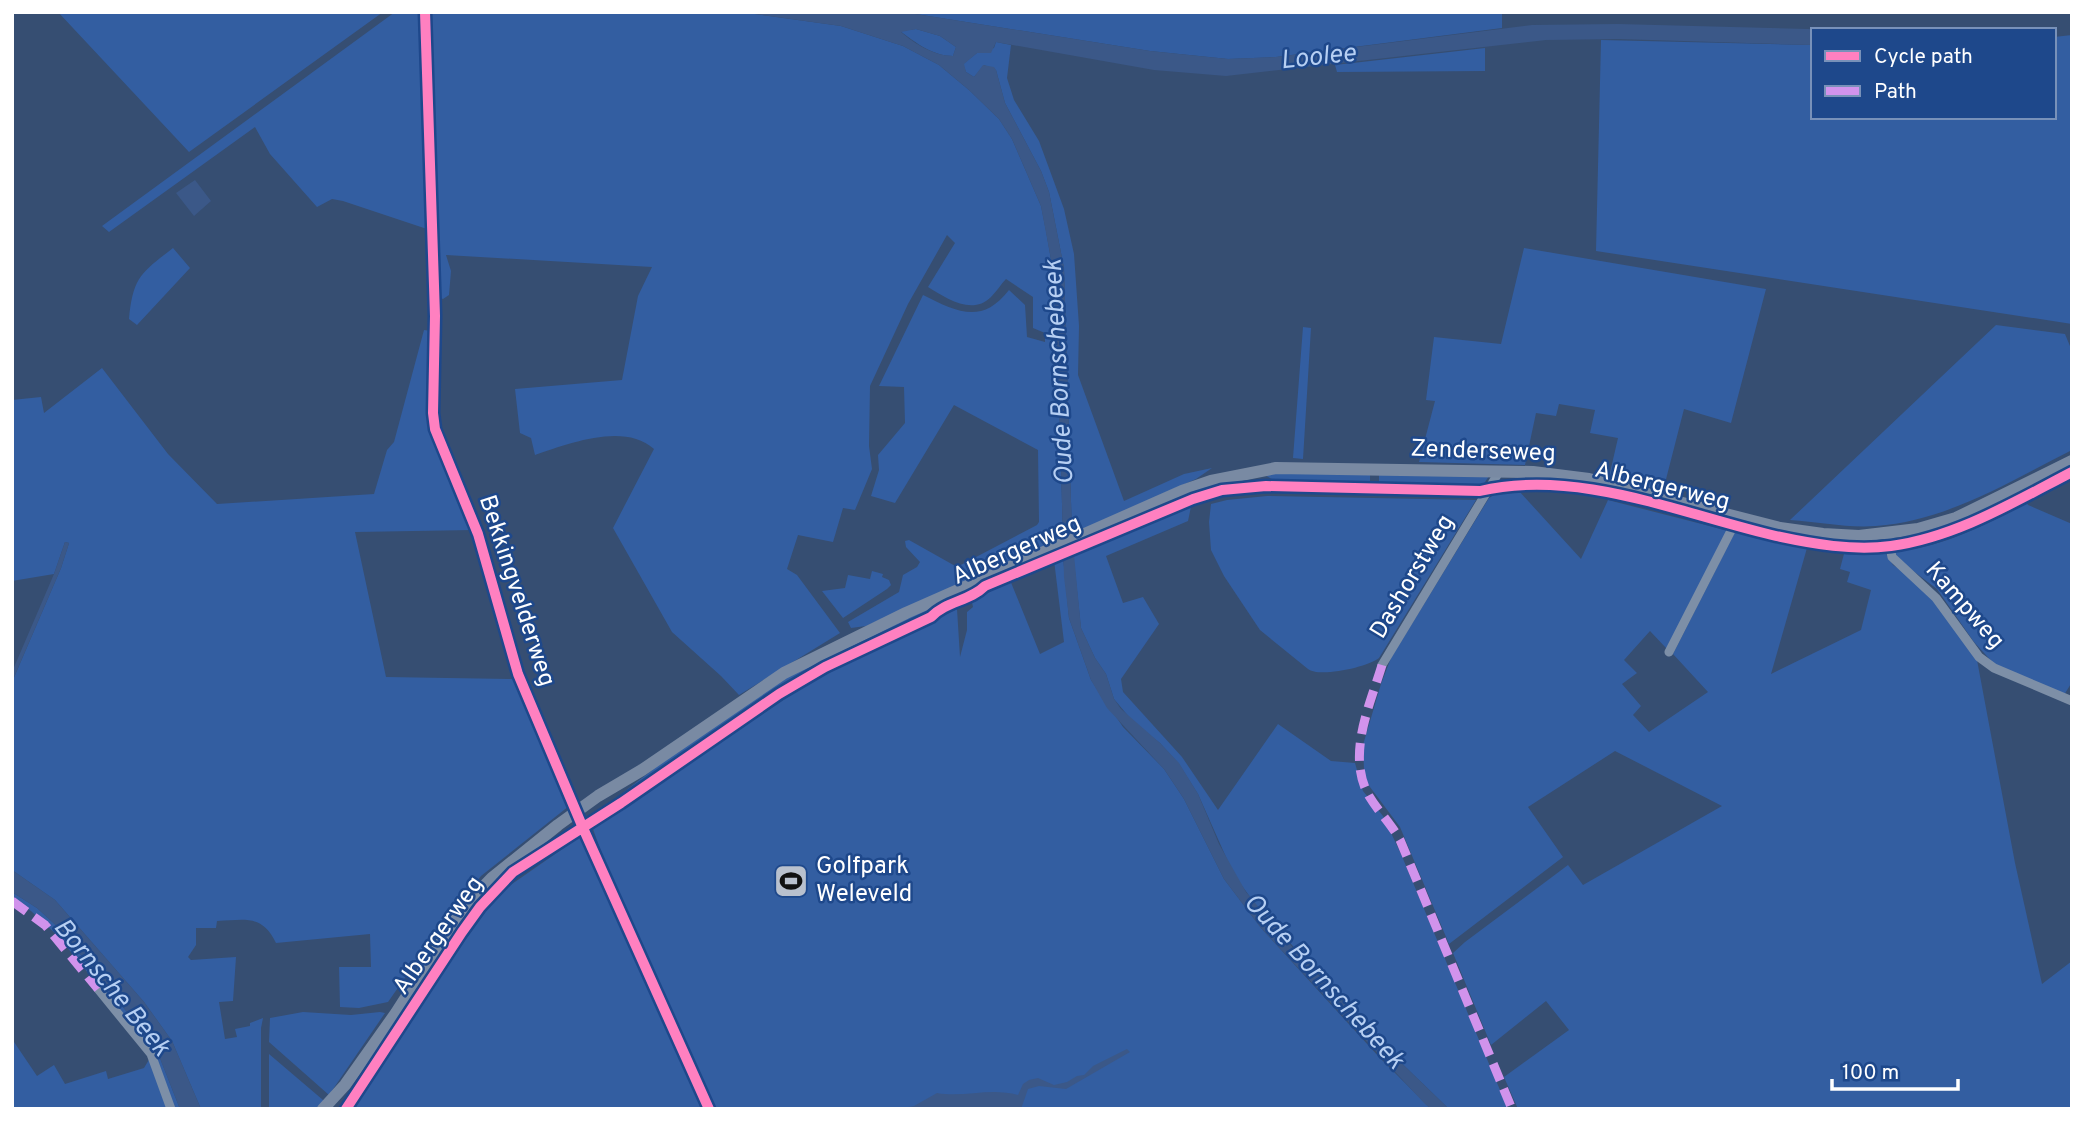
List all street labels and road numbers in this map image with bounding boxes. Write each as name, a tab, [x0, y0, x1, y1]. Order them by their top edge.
street label: Zenderseweg	[1410, 434, 1556, 470]
street label: Albergerweg	[1591, 456, 1733, 518]
street label: Bekkingvelderweg	[471, 492, 561, 690]
street label: Albergerweg	[948, 509, 1086, 593]
street label: Dashorstweg	[1364, 509, 1462, 645]
street label: Kampweg	[1918, 556, 2010, 656]
street label: Albergerweg	[387, 871, 491, 1001]

